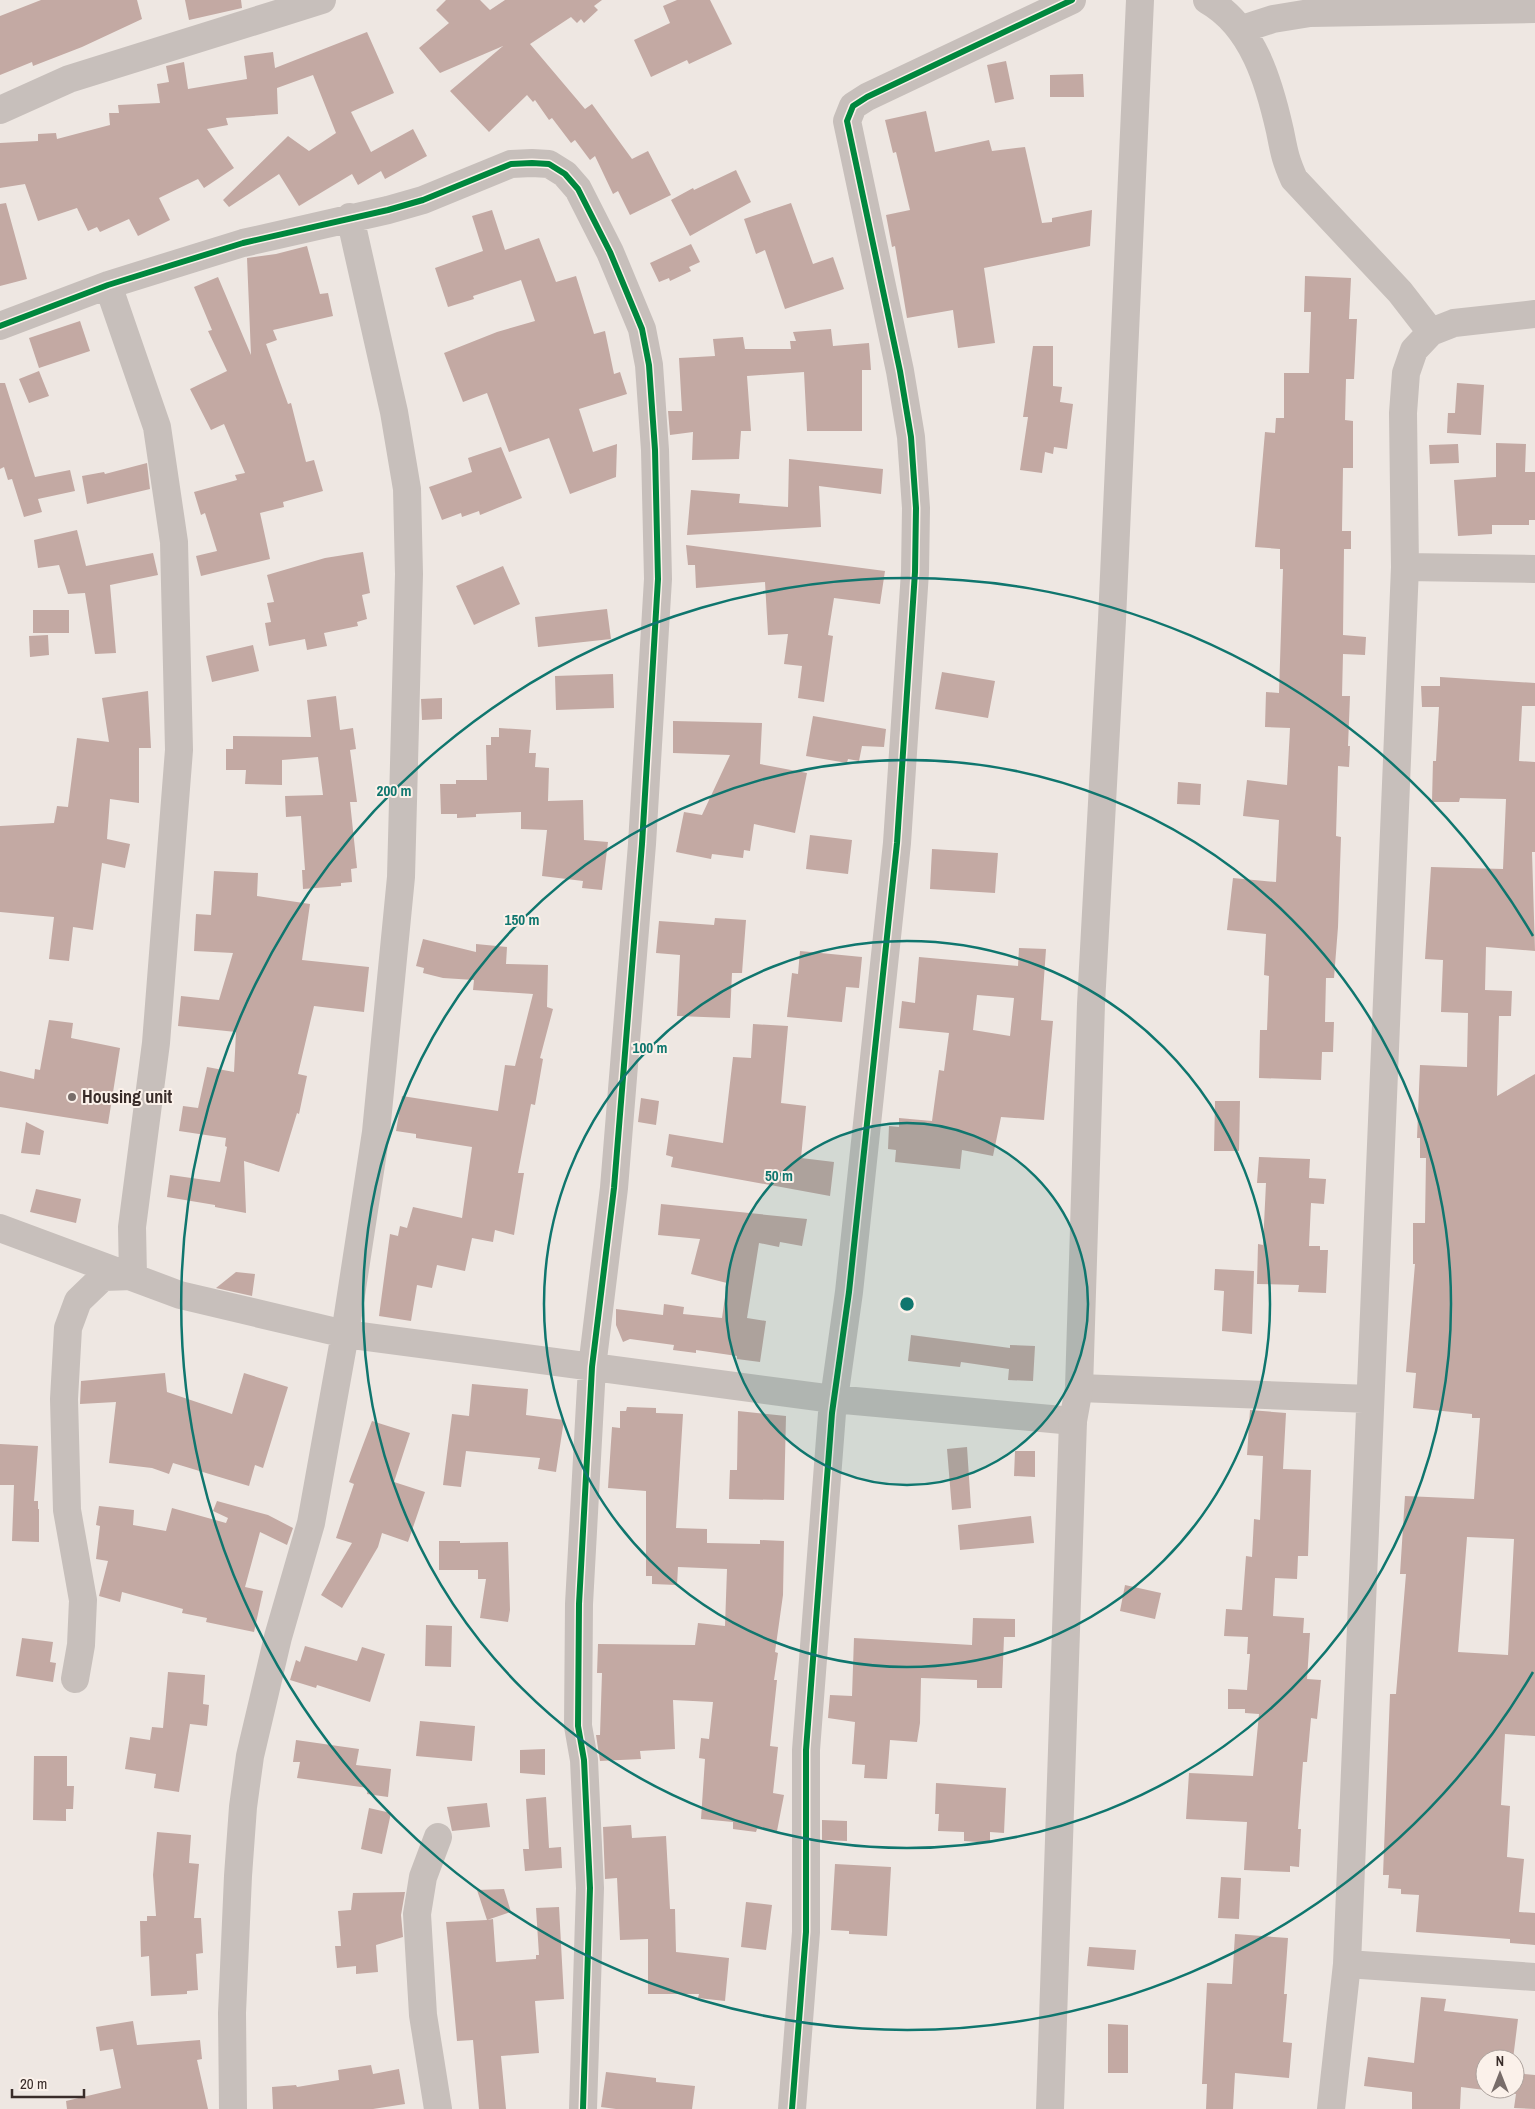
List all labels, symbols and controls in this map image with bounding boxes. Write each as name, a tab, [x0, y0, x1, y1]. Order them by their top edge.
text: 200 m	[377, 780, 411, 801]
text: 150 m	[505, 909, 539, 930]
text: 100 m	[633, 1037, 667, 1058]
place label: Housing unit	[82, 1084, 172, 1109]
marker: Housing unit	[66, 1091, 78, 1103]
text: 50 m	[765, 1165, 793, 1186]
centre of rings	[898, 1295, 916, 1313]
north arrow	[1475, 2049, 1525, 2099]
text: N	[1496, 2052, 1504, 2070]
scale bar	[12, 2066, 85, 2098]
text: 20 m	[20, 2073, 47, 2094]

